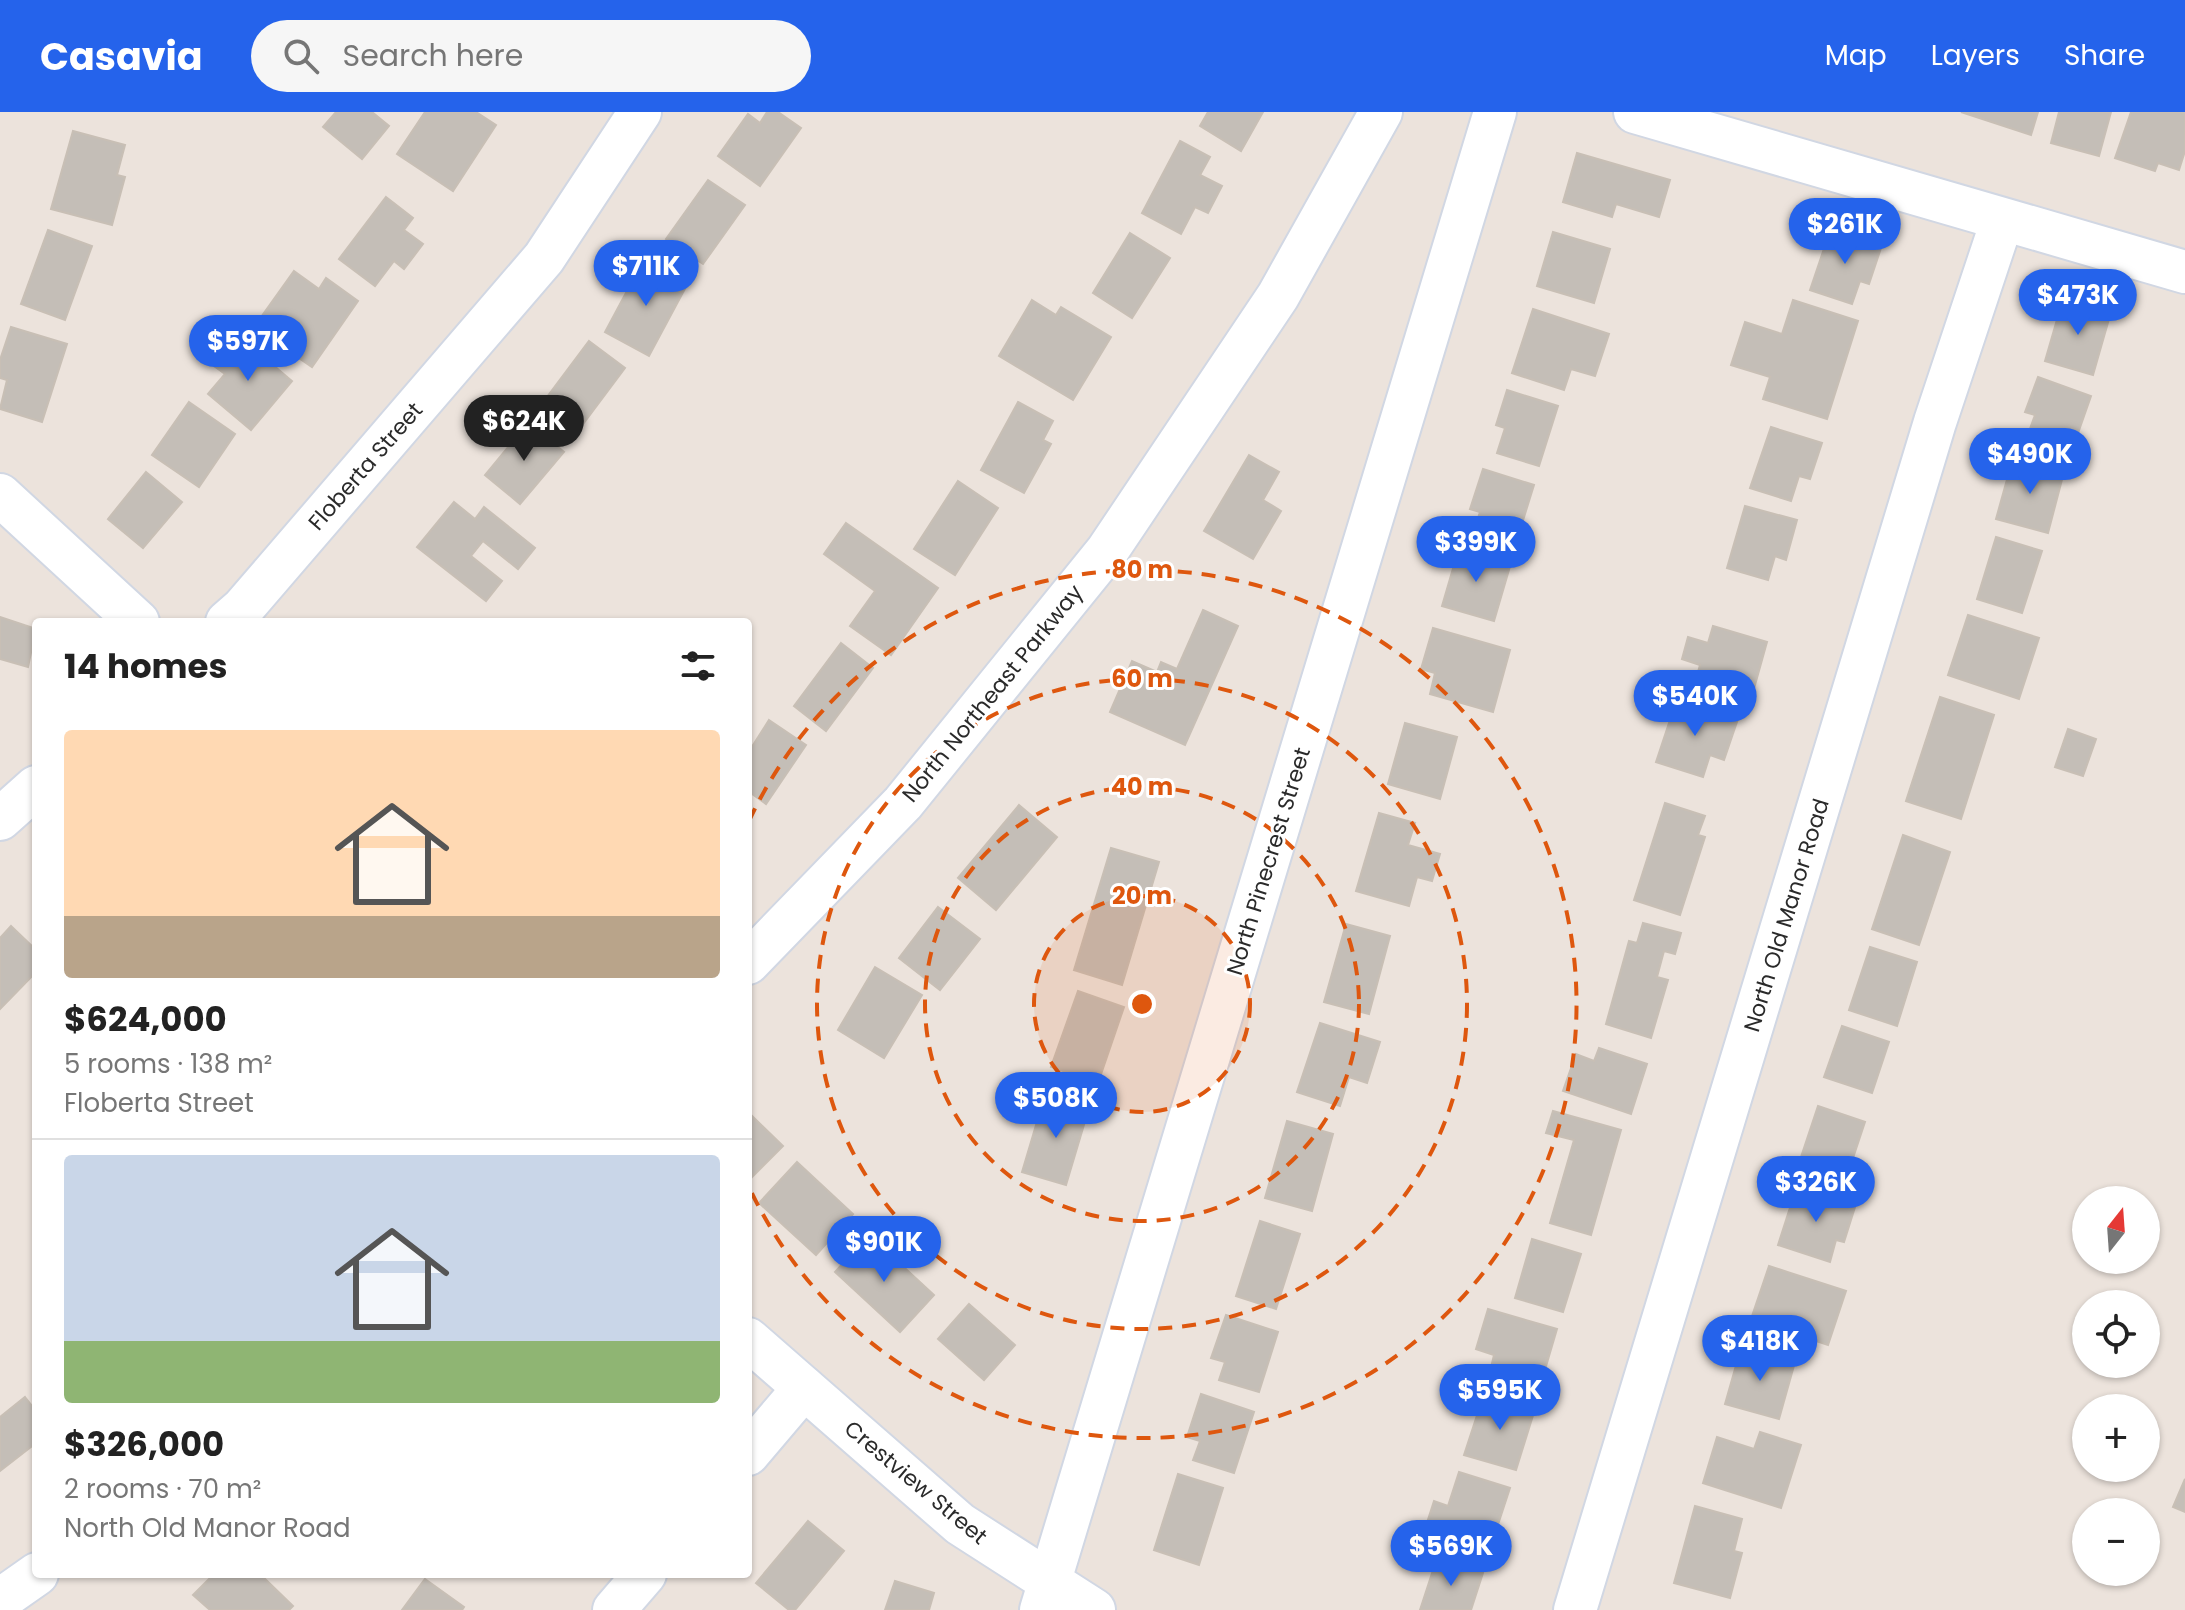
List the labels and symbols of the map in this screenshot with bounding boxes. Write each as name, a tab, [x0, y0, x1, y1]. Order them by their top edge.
pin: $261K	[1789, 198, 1901, 266]
pin: $711K	[590, 240, 702, 308]
pin: $473K	[2022, 269, 2134, 337]
pin: $597K	[192, 315, 304, 383]
pin: $624K	[468, 395, 580, 463]
street label: Floberta Street	[301, 396, 430, 537]
pin: $490K	[1974, 428, 2086, 496]
pin: $399K	[1420, 516, 1532, 584]
text: 80 m	[1111, 553, 1173, 586]
street label: North Northeast Parkway	[895, 577, 1090, 809]
text: 60 m	[1111, 662, 1173, 695]
pin: $540K	[1639, 670, 1751, 738]
street label: North Pinecrest Street	[1219, 743, 1318, 979]
text: 40 m	[1111, 770, 1173, 803]
street label: North Old Manor Road	[1736, 795, 1837, 1036]
text: 20 m	[1112, 879, 1172, 912]
centre of rings	[1128, 990, 1156, 1018]
pin: $508K	[1000, 1072, 1112, 1140]
pin: $326K	[1760, 1156, 1872, 1224]
north arrow	[2072, 1186, 2160, 1274]
pin: $901K	[828, 1216, 940, 1284]
pin: $418K	[1704, 1315, 1816, 1383]
pin: $595K	[1444, 1364, 1556, 1432]
street label: Crestview Street	[838, 1413, 994, 1551]
pin: $569K	[1395, 1520, 1507, 1588]

